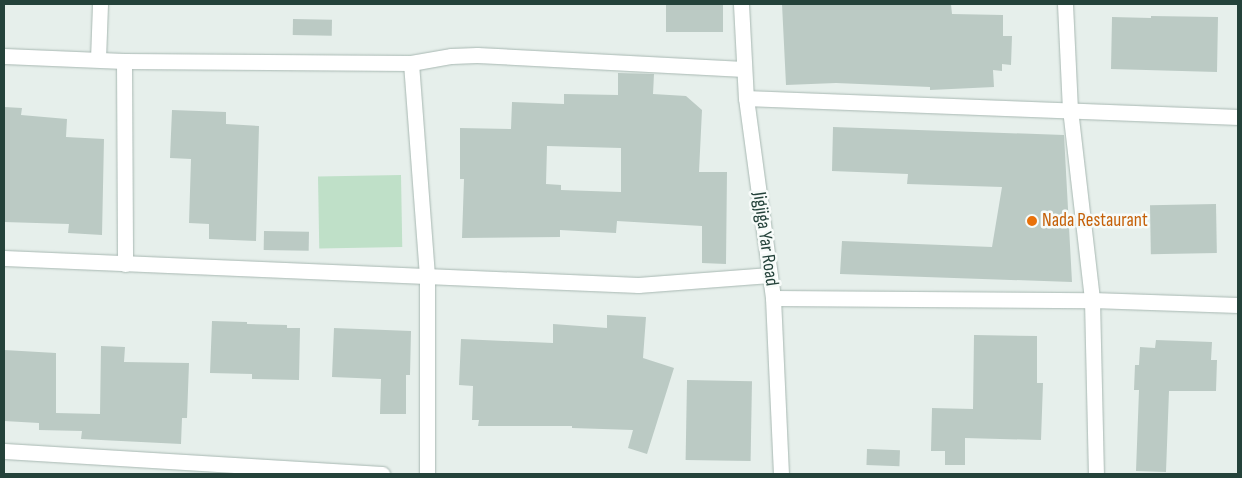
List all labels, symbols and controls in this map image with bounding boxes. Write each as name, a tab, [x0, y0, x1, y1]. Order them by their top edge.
street label: Jigjiga Yar Road	[747, 191, 783, 287]
place label: Nada Restaurant	[1042, 210, 1148, 232]
marker: Nada Restaurant	[1026, 215, 1038, 227]

